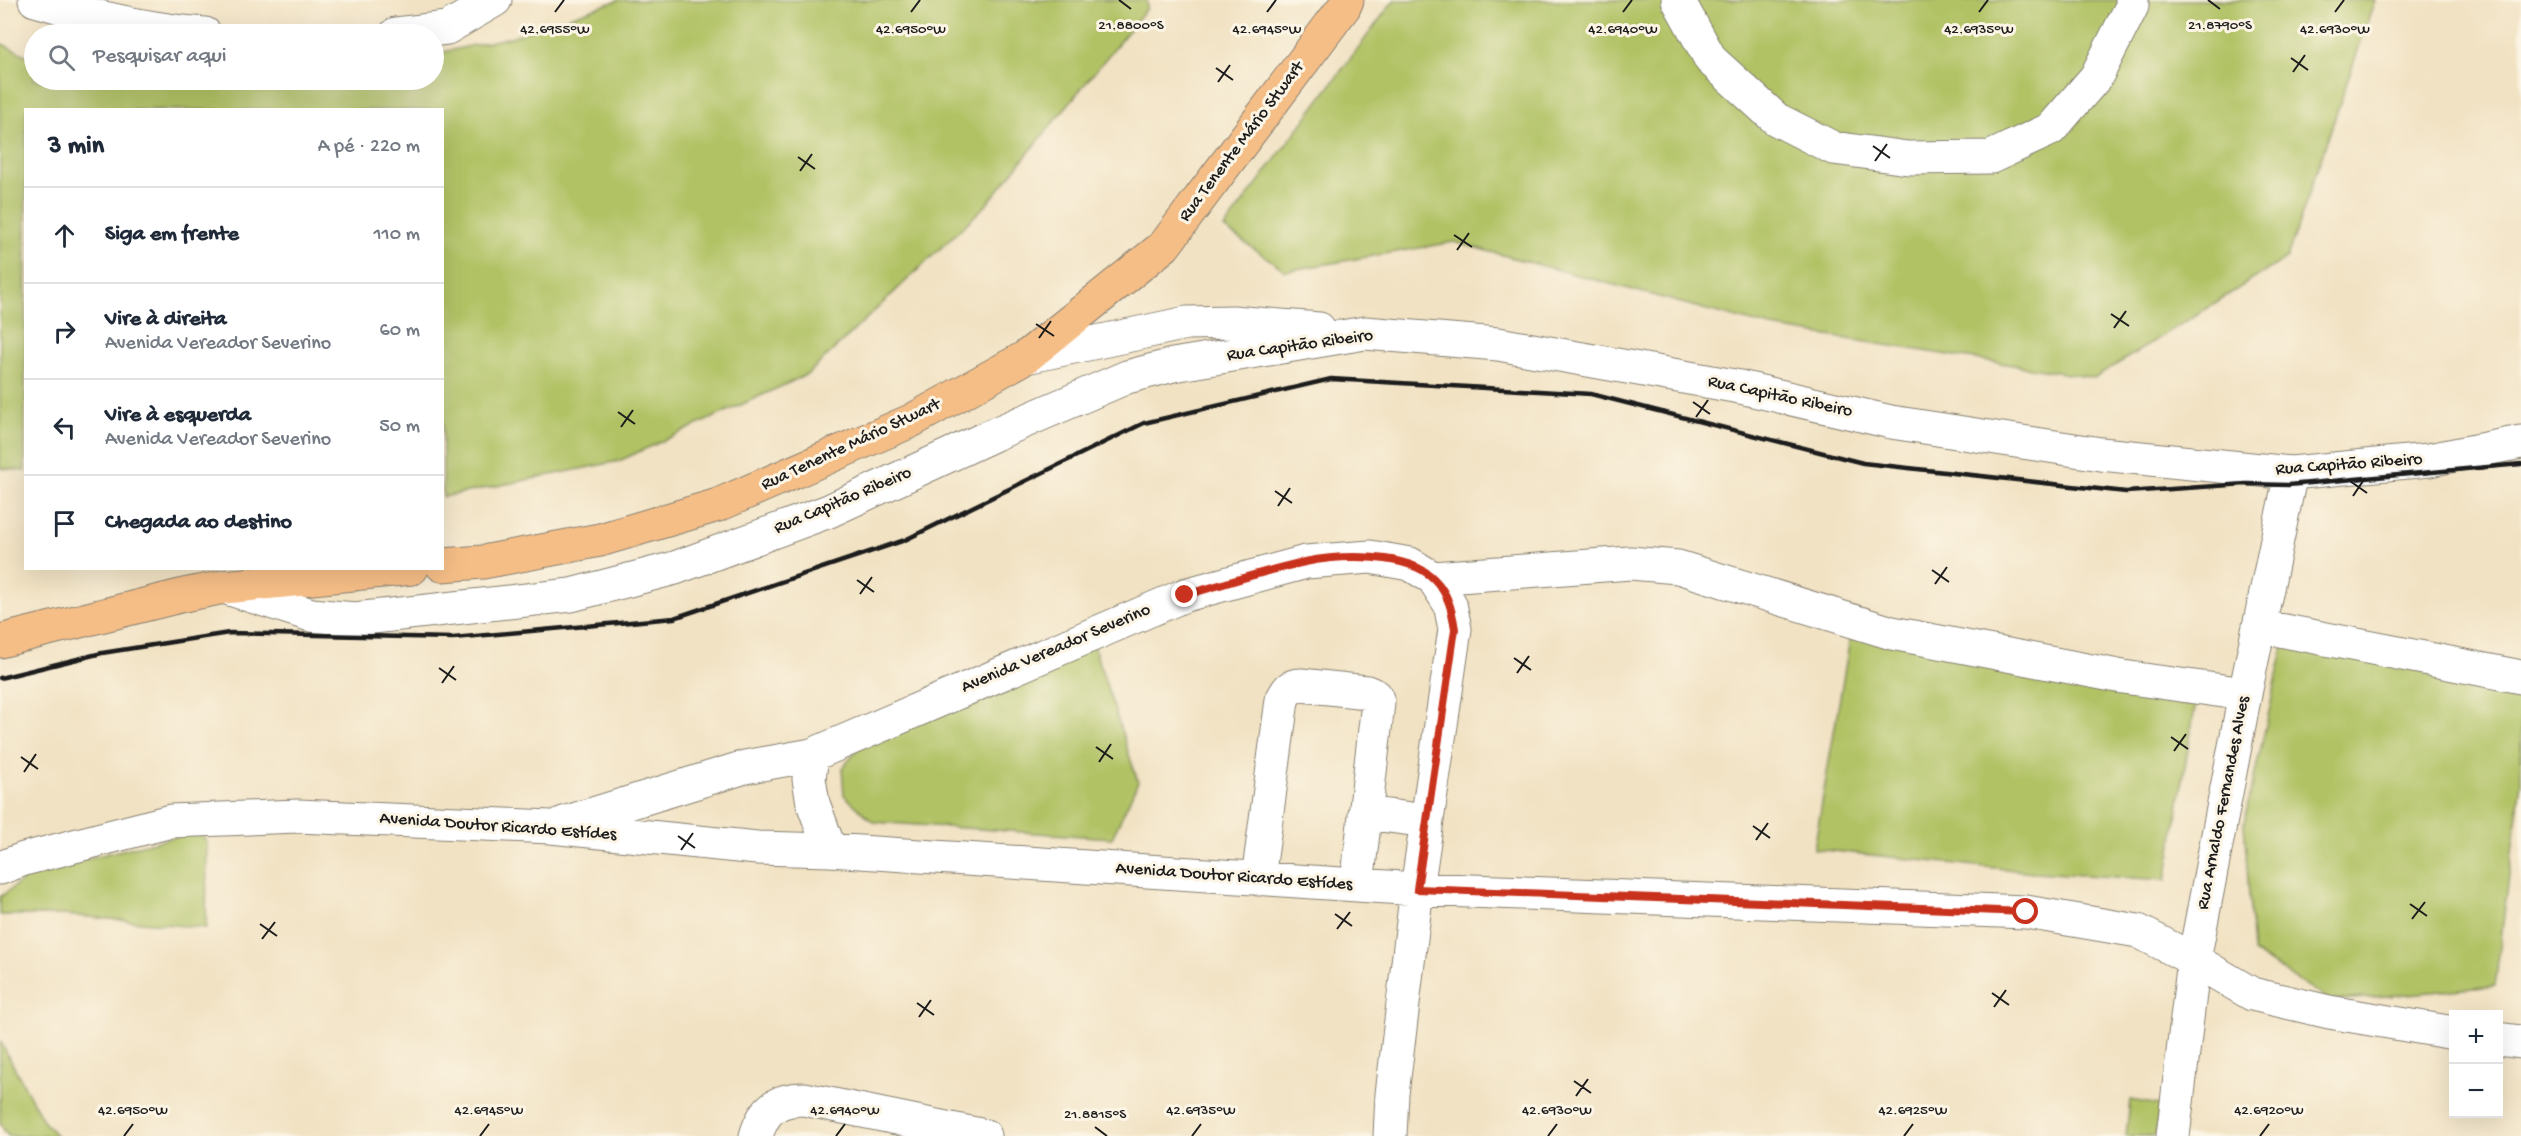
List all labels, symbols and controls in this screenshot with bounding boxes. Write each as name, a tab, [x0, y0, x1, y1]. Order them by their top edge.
text: 21.8800°S	[1098, 17, 1164, 35]
text: 21.8790°S	[2188, 17, 2252, 35]
text: 42.6955°W	[520, 21, 590, 39]
text: 42.6950°W	[876, 21, 946, 39]
text: 42.6945°W	[1233, 21, 1302, 39]
text: 42.6940°W	[1588, 21, 1658, 39]
text: 42.6935°W	[1944, 21, 2014, 39]
text: 42.6930°W	[2300, 21, 2370, 39]
search box	[24, 24, 444, 90]
icon: search	[45, 41, 78, 74]
text: Pesquisar aqui	[93, 44, 227, 70]
street label: Rua Tenente Mário Stwart	[1175, 56, 1310, 226]
text: 3 min	[48, 132, 104, 163]
text: A pé · 220 m	[318, 136, 420, 159]
icon: ahead	[48, 219, 81, 252]
text: Siga em frente	[105, 222, 239, 248]
text: 110 m	[374, 224, 420, 247]
text: Vire à direita	[105, 307, 227, 333]
icon: right	[48, 315, 81, 348]
text: 60 m	[380, 320, 420, 343]
street label: Rua Capitão Ribeiro	[1226, 325, 1374, 367]
text: Avenida Vereador Severino	[105, 333, 331, 356]
street label: Rua Capitão Ribeiro	[1706, 371, 1854, 423]
street label: Rua Tenente Mário Stwart	[758, 394, 945, 496]
text: Vire à esquerda	[105, 403, 251, 429]
icon: left	[48, 411, 81, 444]
text: 50 m	[379, 416, 420, 439]
text: Avenida Vereador Severino	[105, 429, 331, 452]
street label: Rua Capitão Ribeiro	[2275, 449, 2423, 481]
street label: Rua Capitão Ribeiro	[771, 463, 915, 539]
icon: arrive	[48, 507, 81, 540]
text: Chegada ao destino	[105, 510, 292, 536]
route end	[1171, 581, 1197, 607]
street label: Avenida Vereador Severino	[958, 600, 1154, 698]
street label: Rua Arnaldo Fernandes Alves	[2193, 693, 2255, 911]
street label: Avenida Doutor Ricardo Estídes	[379, 808, 619, 846]
street label: Avenida Doutor Ricardo Estídes	[1115, 858, 1355, 896]
route start	[2012, 898, 2038, 924]
map controls	[2449, 1010, 2503, 1118]
button: +	[2449, 1010, 2503, 1064]
button: −	[2449, 1064, 2503, 1118]
text: 42.6950°W	[98, 1102, 168, 1120]
text: 42.6945°W	[455, 1102, 524, 1120]
text: 42.6940°W	[810, 1102, 880, 1120]
text: 42.6935°W	[1166, 1102, 1236, 1120]
text: 42.6930°W	[1522, 1102, 1592, 1120]
text: 42.6925°W	[1878, 1102, 1948, 1120]
text: 42.6920°W	[2234, 1102, 2304, 1120]
text: 21.8815°S	[1064, 1106, 1126, 1124]

